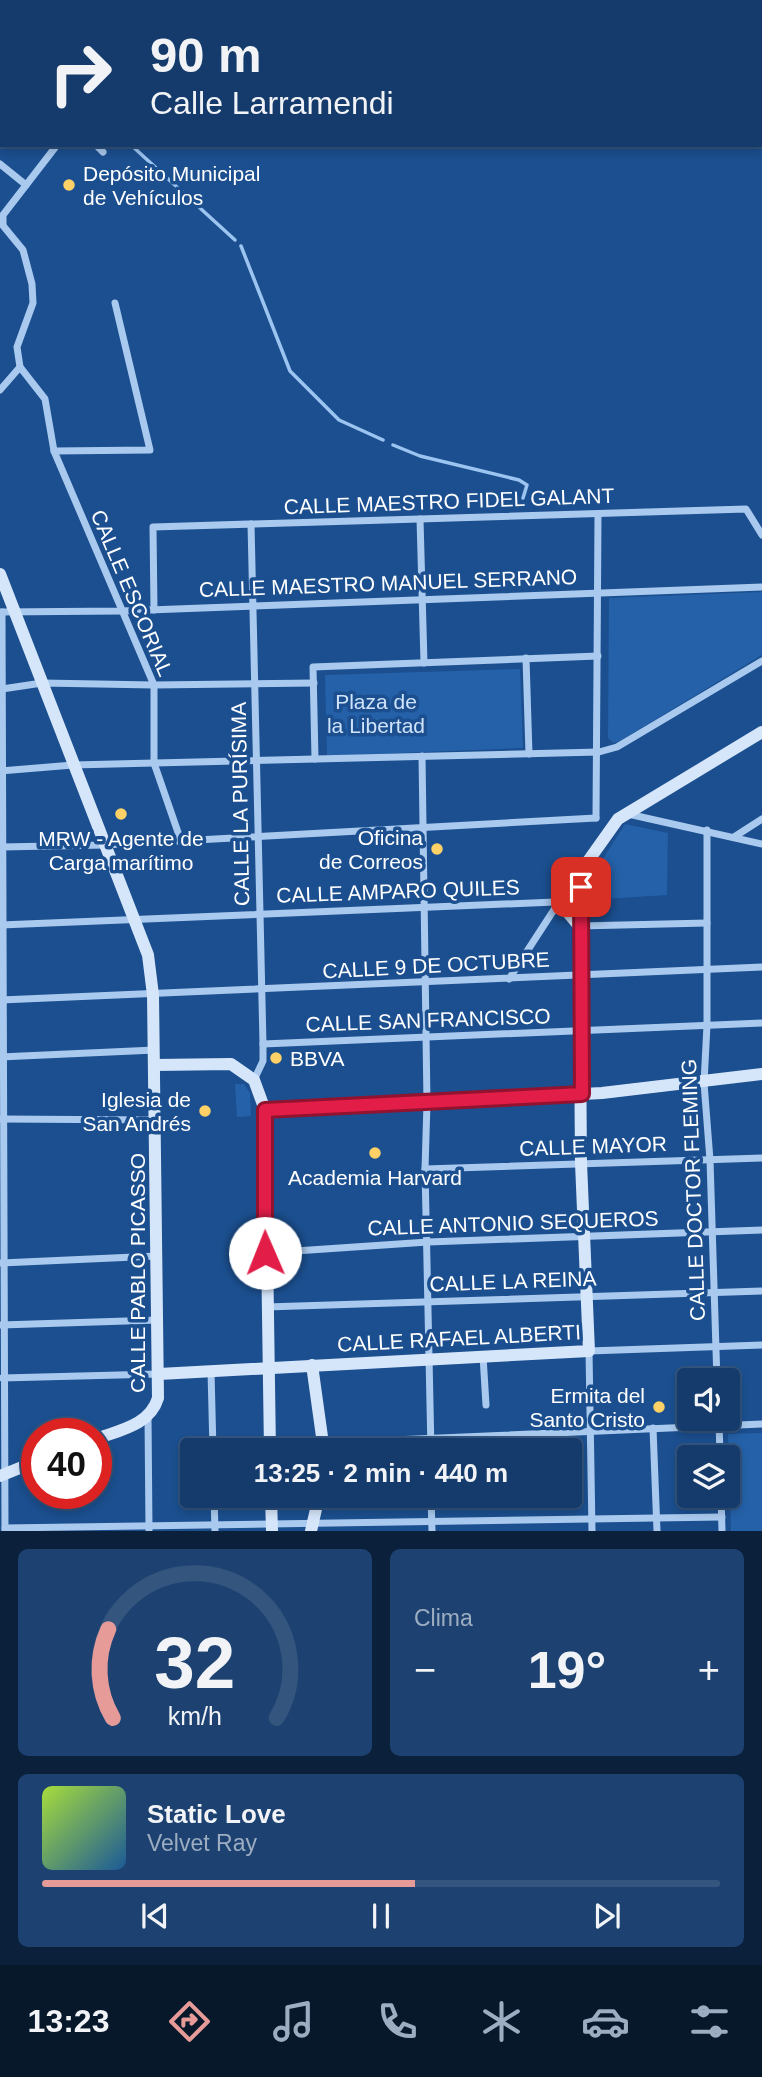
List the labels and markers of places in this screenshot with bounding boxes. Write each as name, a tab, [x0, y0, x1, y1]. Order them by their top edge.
place label: Depósito Municipal de Vehículos	[83, 162, 260, 209]
marker: Depósito Municipal de Vehículos	[61, 177, 77, 193]
marker: MRW - Agente de Carga marítimo	[113, 806, 129, 822]
place label: Oficina de Correos	[319, 826, 423, 873]
place label: MRW - Agente de Carga marítimo	[38, 827, 204, 874]
marker: Oficina de Correos	[429, 841, 445, 857]
pin	[551, 857, 611, 917]
place label: BBVA	[290, 1047, 344, 1070]
marker: BBVA	[268, 1050, 284, 1066]
place label: Iglesia de San Andrés	[82, 1088, 191, 1135]
marker: Iglesia de San Andrés	[197, 1103, 213, 1119]
marker: Academia Harvard	[367, 1145, 383, 1161]
place label: Academia Harvard	[288, 1166, 462, 1189]
place label: Ermita del Santo Cristo	[529, 1384, 645, 1431]
marker: Ermita del Santo Cristo	[651, 1399, 667, 1415]

